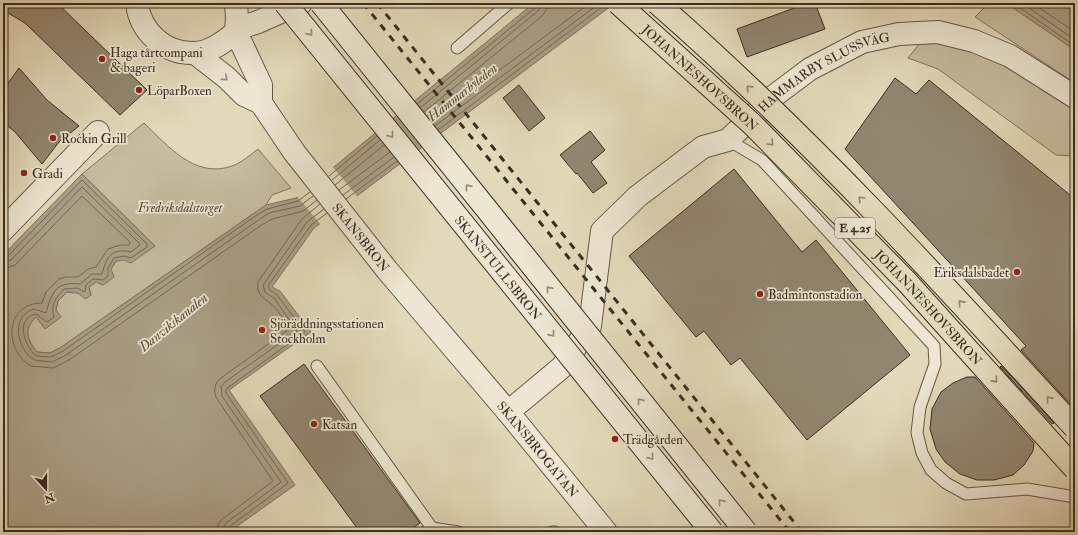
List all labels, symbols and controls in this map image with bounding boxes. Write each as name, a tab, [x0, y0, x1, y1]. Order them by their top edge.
street label: JOHANNESHOVSBRON	[637, 21, 761, 135]
one-way arrow	[305, 29, 312, 36]
street label: HAMMARBY SLUSSVÄG	[755, 29, 891, 116]
place label: Haga tårtcompani & bageri	[110, 45, 203, 76]
marker: Haga tårtcompani & bageri	[97, 54, 107, 64]
water label: Hammarbyleden	[423, 60, 501, 126]
one-way arrow	[221, 73, 228, 80]
place label: LöparBoxen	[147, 83, 212, 100]
marker: LöparBoxen	[134, 85, 144, 95]
one-way arrow	[746, 85, 754, 93]
one-way arrow	[387, 130, 394, 137]
place label: Rockin Grill	[61, 131, 127, 147]
marker: Rockin Grill	[48, 133, 58, 143]
one-way arrow	[766, 138, 774, 146]
place label: Gradi	[32, 166, 64, 182]
marker: Gradi	[19, 168, 29, 178]
one-way arrow	[466, 185, 473, 192]
one-way arrow	[858, 196, 866, 204]
park label: Fredriksdalstorget	[137, 200, 223, 216]
street label: SKANSBRON	[328, 200, 393, 276]
street label: SKANSTULLSBRON	[451, 213, 545, 324]
road number: E 4.25	[835, 218, 875, 238]
street label: JOHANNESHOVSBRON	[870, 246, 985, 369]
place label: Eriksdalsbadet	[933, 265, 1009, 281]
marker: Eriksdalsbadet	[1012, 267, 1022, 277]
one-way arrow	[547, 286, 554, 293]
place label: Badmintonstadion	[768, 287, 863, 303]
water label: Danvikskanalen	[135, 289, 211, 356]
marker: Badmintonstadion	[755, 289, 765, 299]
one-way arrow	[958, 300, 966, 308]
place label: Sjöräddningsstationen Stockholm	[270, 316, 384, 347]
marker: Sjöräddningsstationen Stockholm	[257, 325, 267, 335]
one-way arrow	[547, 329, 554, 336]
one-way arrow	[990, 375, 997, 382]
one-way arrow	[1046, 396, 1053, 404]
street label: SKANSBROGATAN	[493, 398, 582, 501]
one-way arrow	[637, 398, 644, 405]
place label: Katsan	[322, 417, 357, 433]
marker: Katsan	[309, 419, 319, 429]
place label: Trädgården	[623, 432, 683, 448]
marker: Trädgården	[610, 434, 620, 444]
one-way arrow	[647, 452, 654, 459]
north arrow	[26, 469, 66, 509]
text: N	[41, 490, 57, 506]
one-way arrow	[719, 499, 726, 506]

